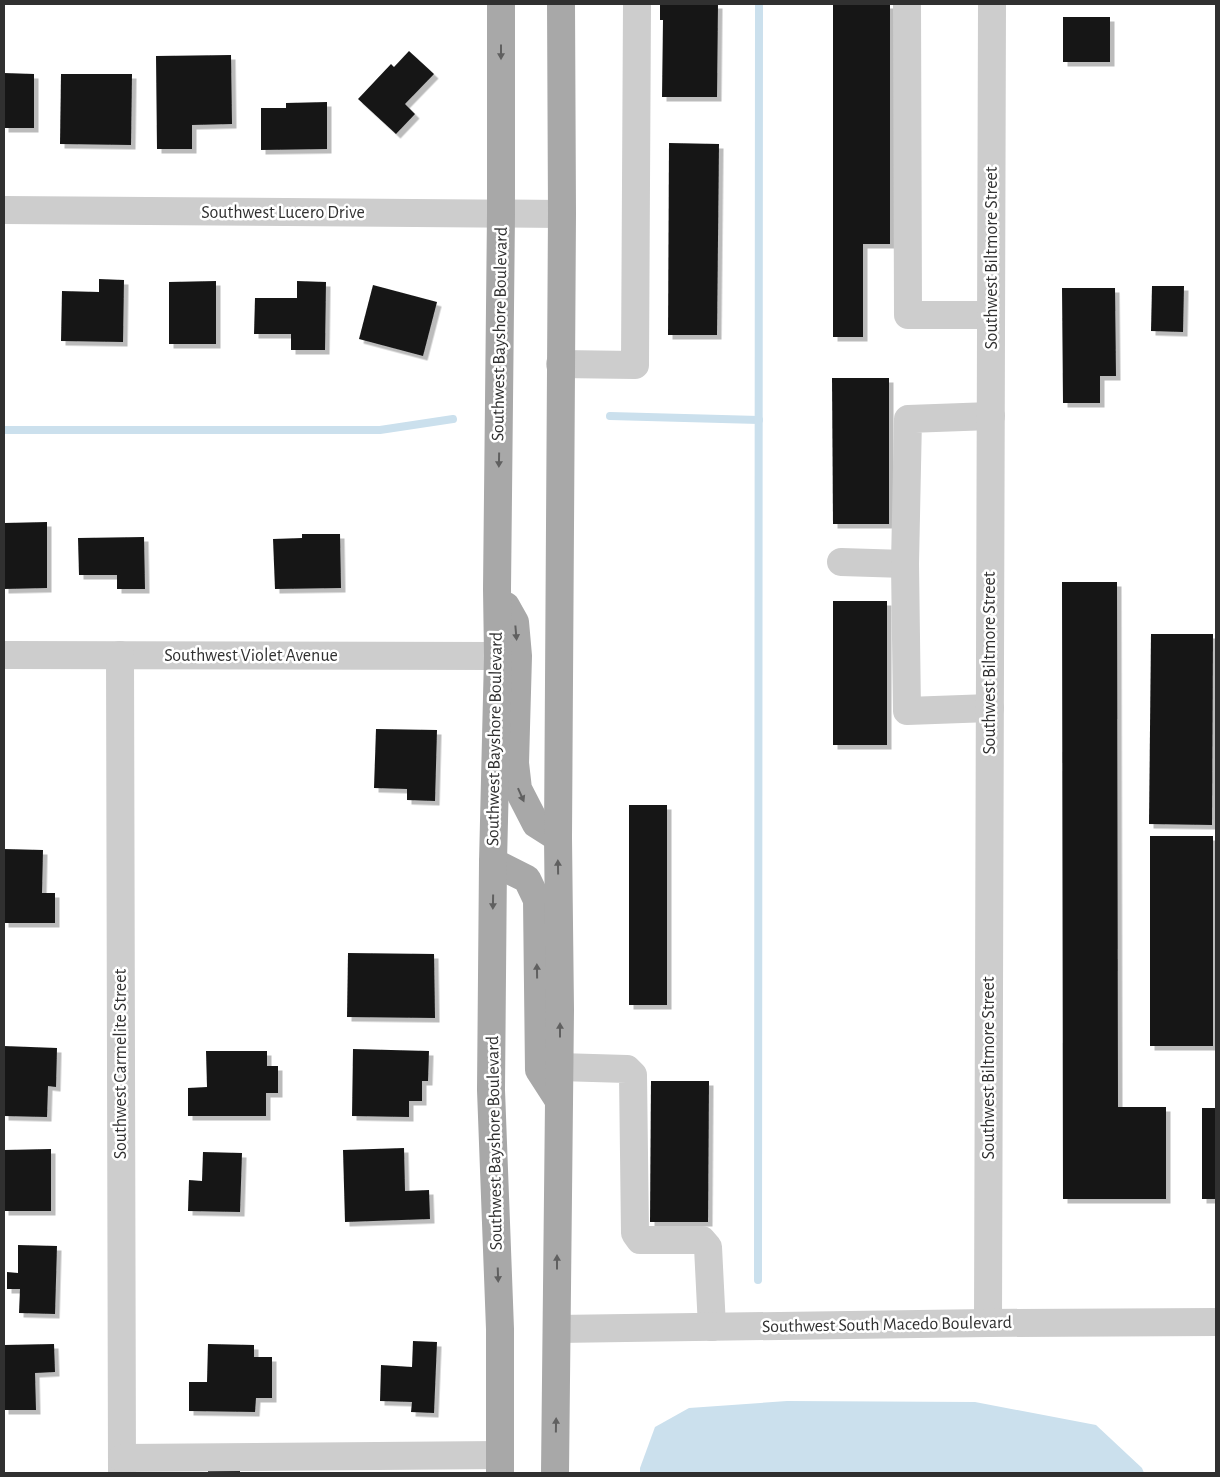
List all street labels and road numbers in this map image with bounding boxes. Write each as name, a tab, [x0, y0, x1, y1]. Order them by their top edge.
street label: Southwest Biltmore Street	[983, 166, 1001, 350]
street label: Southwest Lucero Drive	[201, 204, 365, 222]
street label: Southwest Bayshore Boulevard	[489, 227, 511, 441]
street label: Southwest Biltmore Street	[981, 571, 999, 755]
street label: Southwest Bayshore Boulevard	[484, 632, 506, 846]
street label: Southwest Violet Avenue	[164, 647, 338, 665]
street label: Southwest Carmelite Street	[112, 969, 130, 1159]
street label: Southwest Biltmore Street	[980, 976, 998, 1160]
street label: Southwest Bayshore Boulevard	[484, 1036, 506, 1250]
street label: Southwest South Macedo Boulevard	[762, 1314, 1012, 1336]

